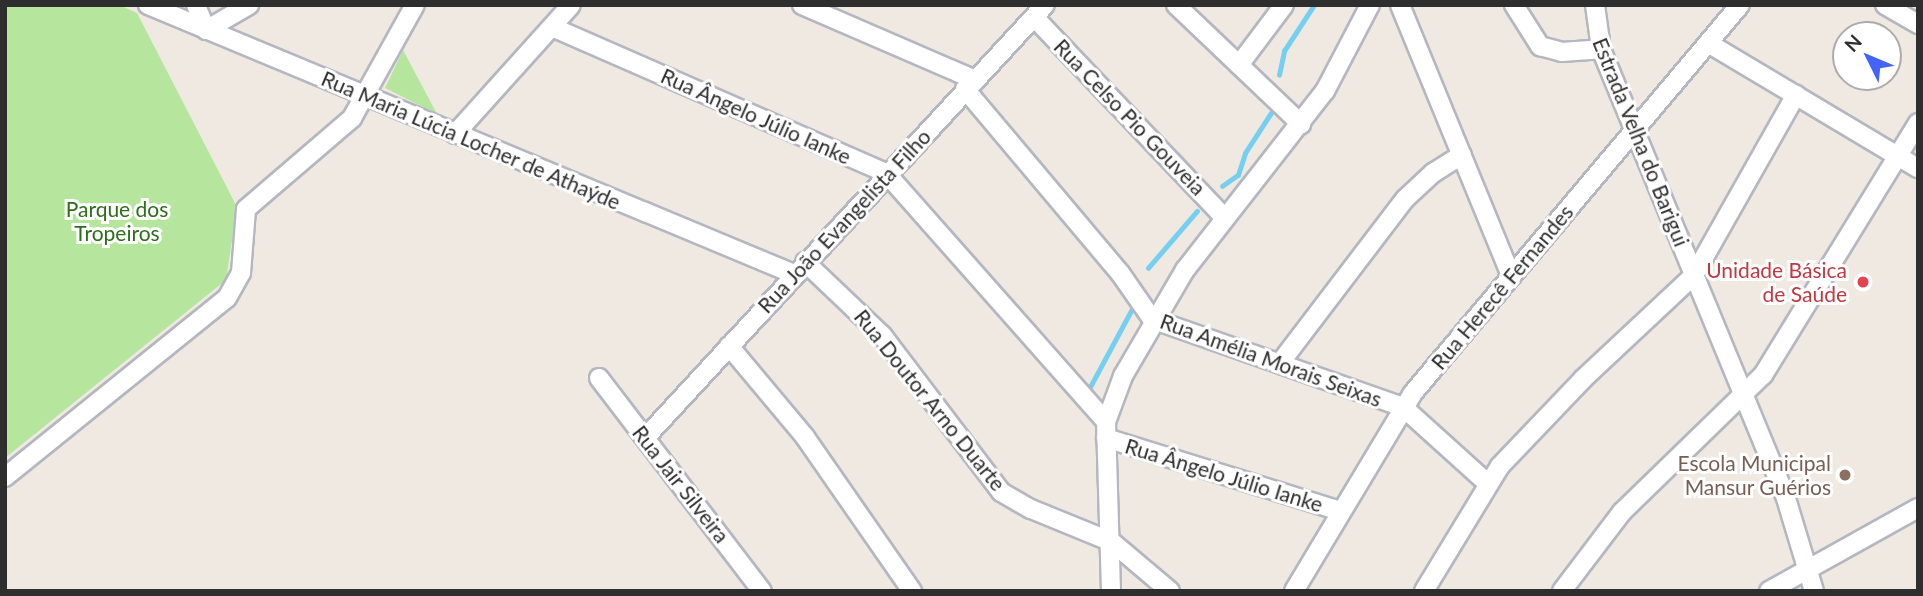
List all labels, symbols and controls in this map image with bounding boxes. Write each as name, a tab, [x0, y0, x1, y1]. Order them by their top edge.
north arrow	[1832, 21, 1902, 91]
text: N	[1839, 30, 1866, 56]
street label: Rua Celso Pio Gouveia	[1049, 34, 1211, 200]
street label: Estrada Velha do Barigui	[1587, 34, 1695, 250]
street label: Rua Ângelo Júlio Ianke	[656, 62, 856, 170]
street label: Rua Maria Lúcia Locher de Athaýde	[317, 65, 625, 215]
street label: Rua João Evangelista Filho	[752, 124, 936, 318]
park label: Parque dos Tropeiros	[66, 196, 168, 246]
street label: Rua Herecê Fernandes	[1426, 200, 1578, 374]
place label: Unidade Básica de Saúde	[1706, 257, 1847, 307]
marker: Unidade Básica de Saúde	[1853, 272, 1873, 292]
street label: Rua Doutor Arno Duarte	[849, 304, 1011, 496]
street label: Rua Amélia Morais Seixas	[1156, 308, 1386, 412]
street label: Rua Jair Silveira	[627, 420, 735, 548]
street label: Rua Ângelo Júlio Ianke	[1122, 433, 1326, 517]
place label: Escola Municipal Mansur Guérios	[1677, 450, 1831, 500]
marker: Escola Municipal Mansur Guérios	[1837, 467, 1853, 483]

